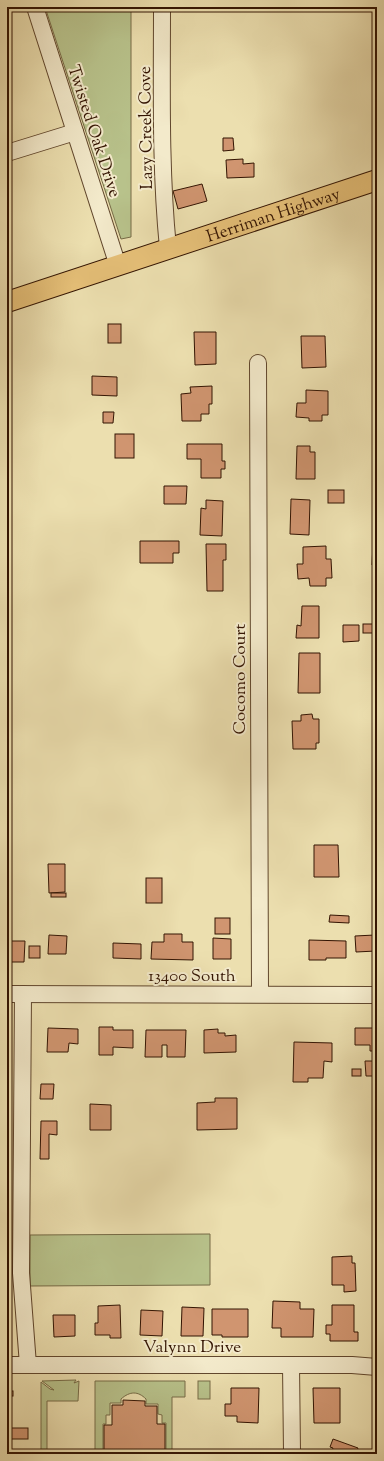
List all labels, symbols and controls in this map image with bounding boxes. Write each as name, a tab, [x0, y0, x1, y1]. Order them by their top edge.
street label: Twisted Oak Drive	[60, 62, 126, 201]
street label: Lazy Creek Cove	[134, 66, 160, 190]
street label: Herriman Highway	[203, 183, 344, 249]
street label: Cocomo Court	[229, 623, 253, 734]
street label: 13400 South	[148, 965, 236, 989]
street label: Valynn Drive	[143, 1336, 241, 1360]

